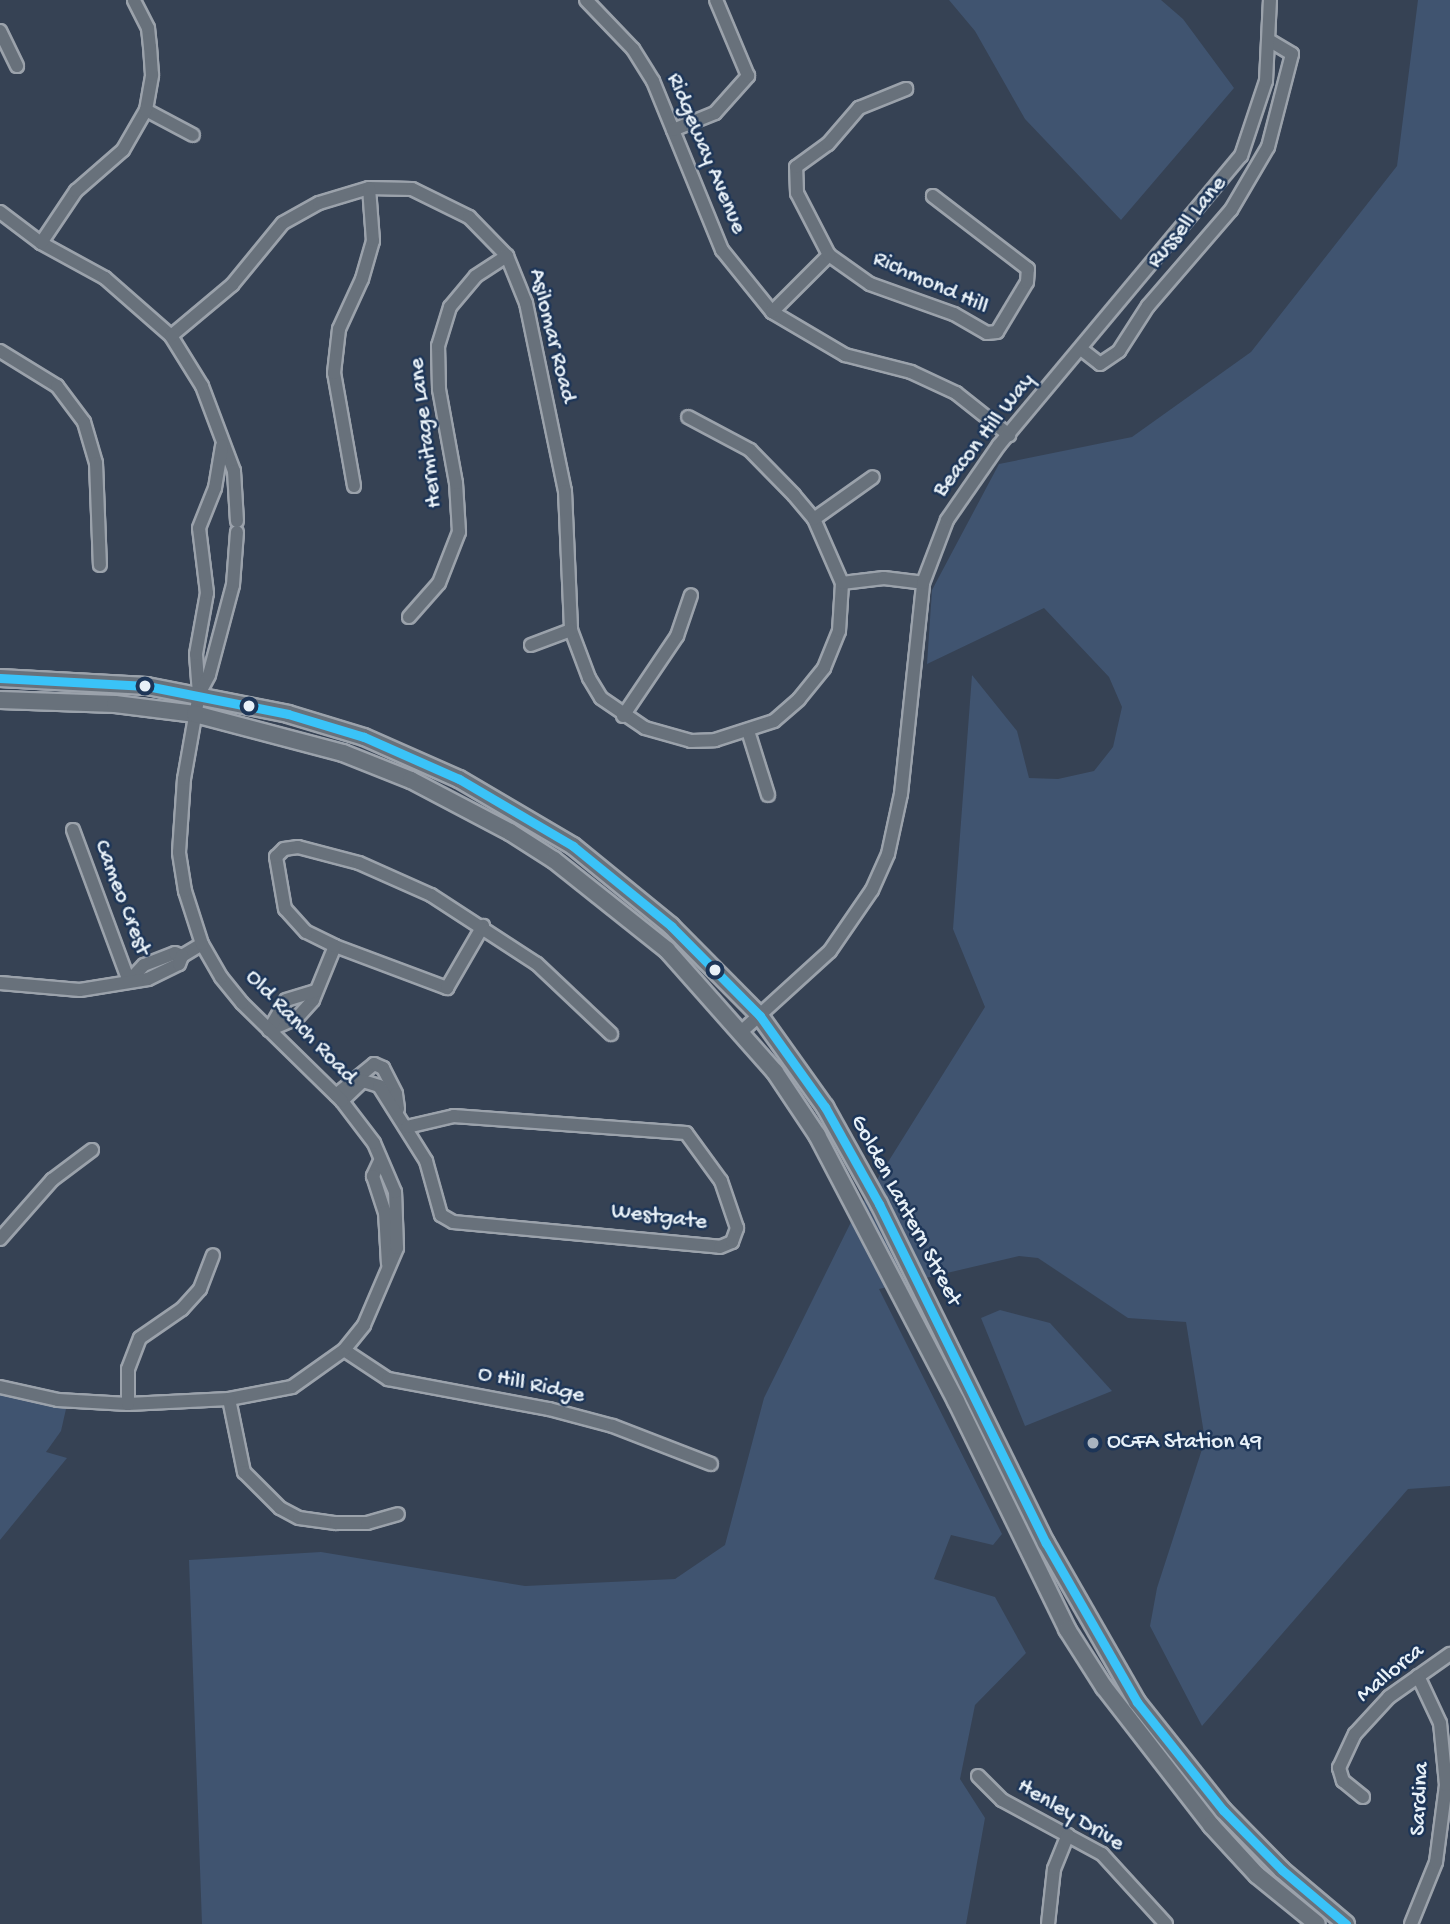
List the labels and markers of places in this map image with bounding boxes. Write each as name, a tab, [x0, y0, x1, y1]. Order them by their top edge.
unlabelled marker	[138, 679, 152, 693]
unlabelled marker	[242, 699, 256, 713]
unlabelled marker	[708, 963, 722, 977]
place label: OCFA Station 49	[1107, 1429, 1262, 1457]
marker: OCFA Station 49	[1085, 1435, 1101, 1451]

